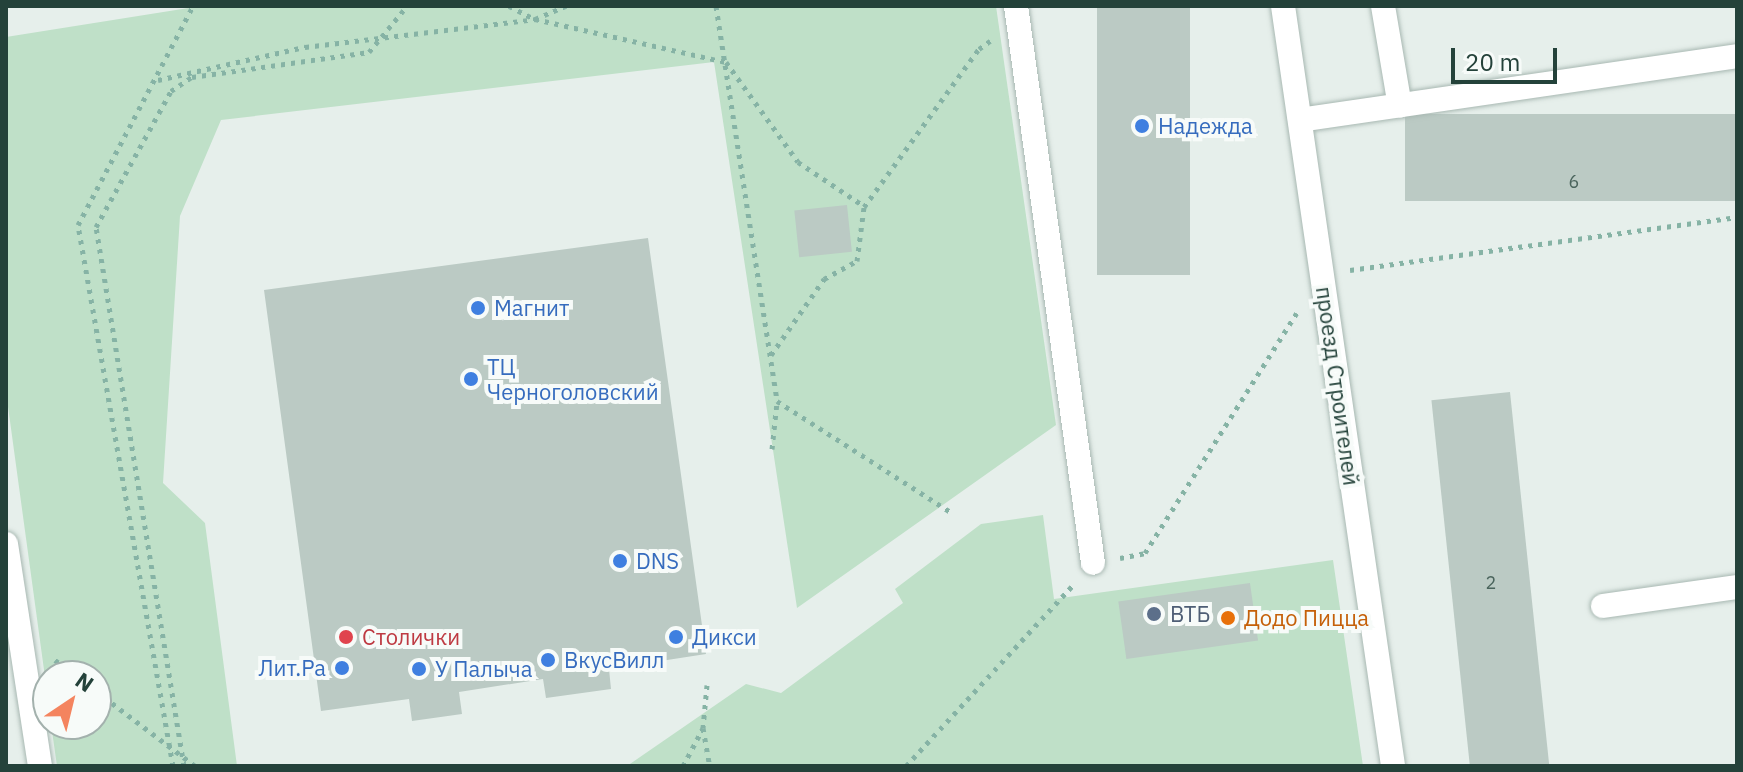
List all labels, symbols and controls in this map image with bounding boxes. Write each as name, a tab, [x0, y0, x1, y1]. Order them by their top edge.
scale bar	[1455, 32, 1561, 82]
text: 20 m	[1465, 46, 1520, 78]
place label: Надежда	[1158, 113, 1253, 139]
marker: Надежда	[1133, 117, 1151, 135]
house number: 6	[1569, 171, 1579, 193]
street label: проезд Строителей	[1311, 285, 1365, 487]
place label: Магнит	[494, 295, 569, 321]
marker: Магнит	[469, 299, 487, 317]
place label: ТЦ Черноголовский	[487, 353, 659, 404]
marker: ТЦ Черноголовский	[462, 370, 480, 388]
place label: DNS	[636, 548, 679, 574]
marker: DNS	[611, 552, 629, 570]
house number: 2	[1486, 572, 1496, 594]
place label: ВТБ	[1170, 601, 1210, 627]
marker: ВТБ	[1145, 605, 1163, 623]
place label: Додо Пицца	[1244, 605, 1369, 631]
marker: Додо Пицца	[1219, 609, 1237, 627]
place label: Столички	[362, 624, 460, 650]
place label: Дикси	[692, 624, 757, 650]
marker: Столички	[337, 628, 355, 646]
marker: Дикси	[667, 628, 685, 646]
place label: ВкусВилл	[564, 647, 664, 673]
marker: ВкусВилл	[539, 651, 557, 669]
place label: Лит.Ра	[259, 655, 326, 681]
place label: У Палыча	[435, 656, 532, 682]
marker: Лит.Ра	[333, 659, 351, 677]
north arrow	[32, 660, 112, 740]
marker: У Палыча	[410, 660, 428, 678]
text: N	[70, 665, 100, 698]

